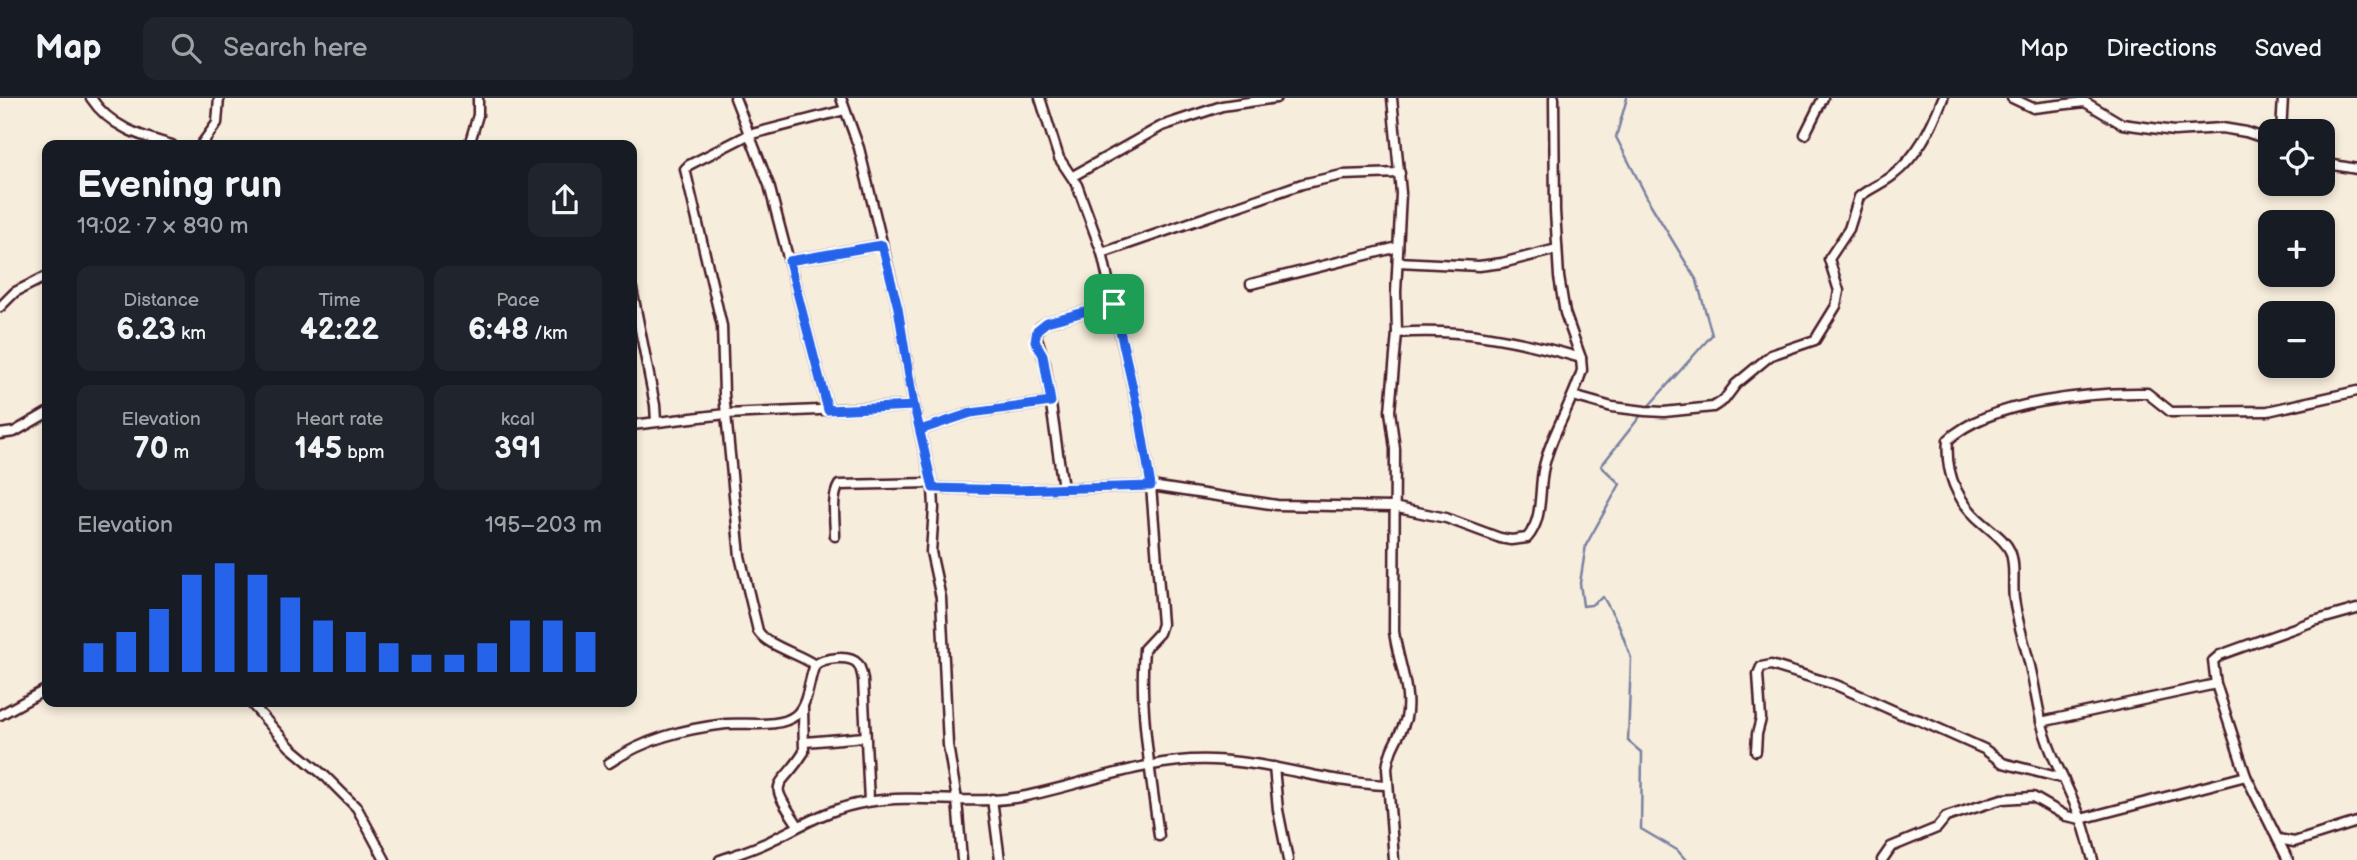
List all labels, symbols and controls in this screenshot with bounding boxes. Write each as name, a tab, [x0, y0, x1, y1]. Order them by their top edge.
search box	[143, 17, 633, 80]
text: Map	[35, 28, 101, 68]
icon: search	[167, 29, 205, 67]
text: Search here	[223, 33, 367, 64]
text: Map	[2020, 34, 2068, 63]
text: Directions	[2106, 34, 2217, 63]
text: Saved	[2255, 34, 2322, 63]
map controls	[2258, 119, 2335, 378]
button: locate	[2258, 119, 2335, 196]
text: Evening run	[77, 163, 282, 208]
button: share	[528, 163, 602, 237]
button: +	[2258, 210, 2335, 287]
text: 19:02 · 7 × 890 m	[77, 212, 248, 240]
pin	[1084, 274, 1144, 334]
icon: arrive	[1095, 285, 1133, 323]
text: Distance	[123, 289, 199, 312]
text: Time	[318, 289, 361, 312]
text: Pace	[496, 289, 539, 312]
button: −	[2258, 301, 2335, 378]
text: 6.23	[116, 312, 176, 348]
text: 42:22	[300, 312, 379, 348]
text: 6:48	[468, 312, 529, 348]
text: km	[176, 322, 206, 345]
text: /km	[529, 322, 568, 345]
text: Elevation	[122, 408, 201, 431]
text: Heart rate	[296, 408, 383, 431]
text: kcal	[501, 408, 535, 431]
text: 70	[133, 431, 168, 467]
text: 145	[294, 431, 342, 467]
text: 391	[494, 431, 542, 467]
text: m	[168, 441, 189, 464]
text: bpm	[342, 441, 385, 464]
text: Elevation	[77, 511, 173, 539]
text: 195–203 m	[485, 511, 602, 539]

